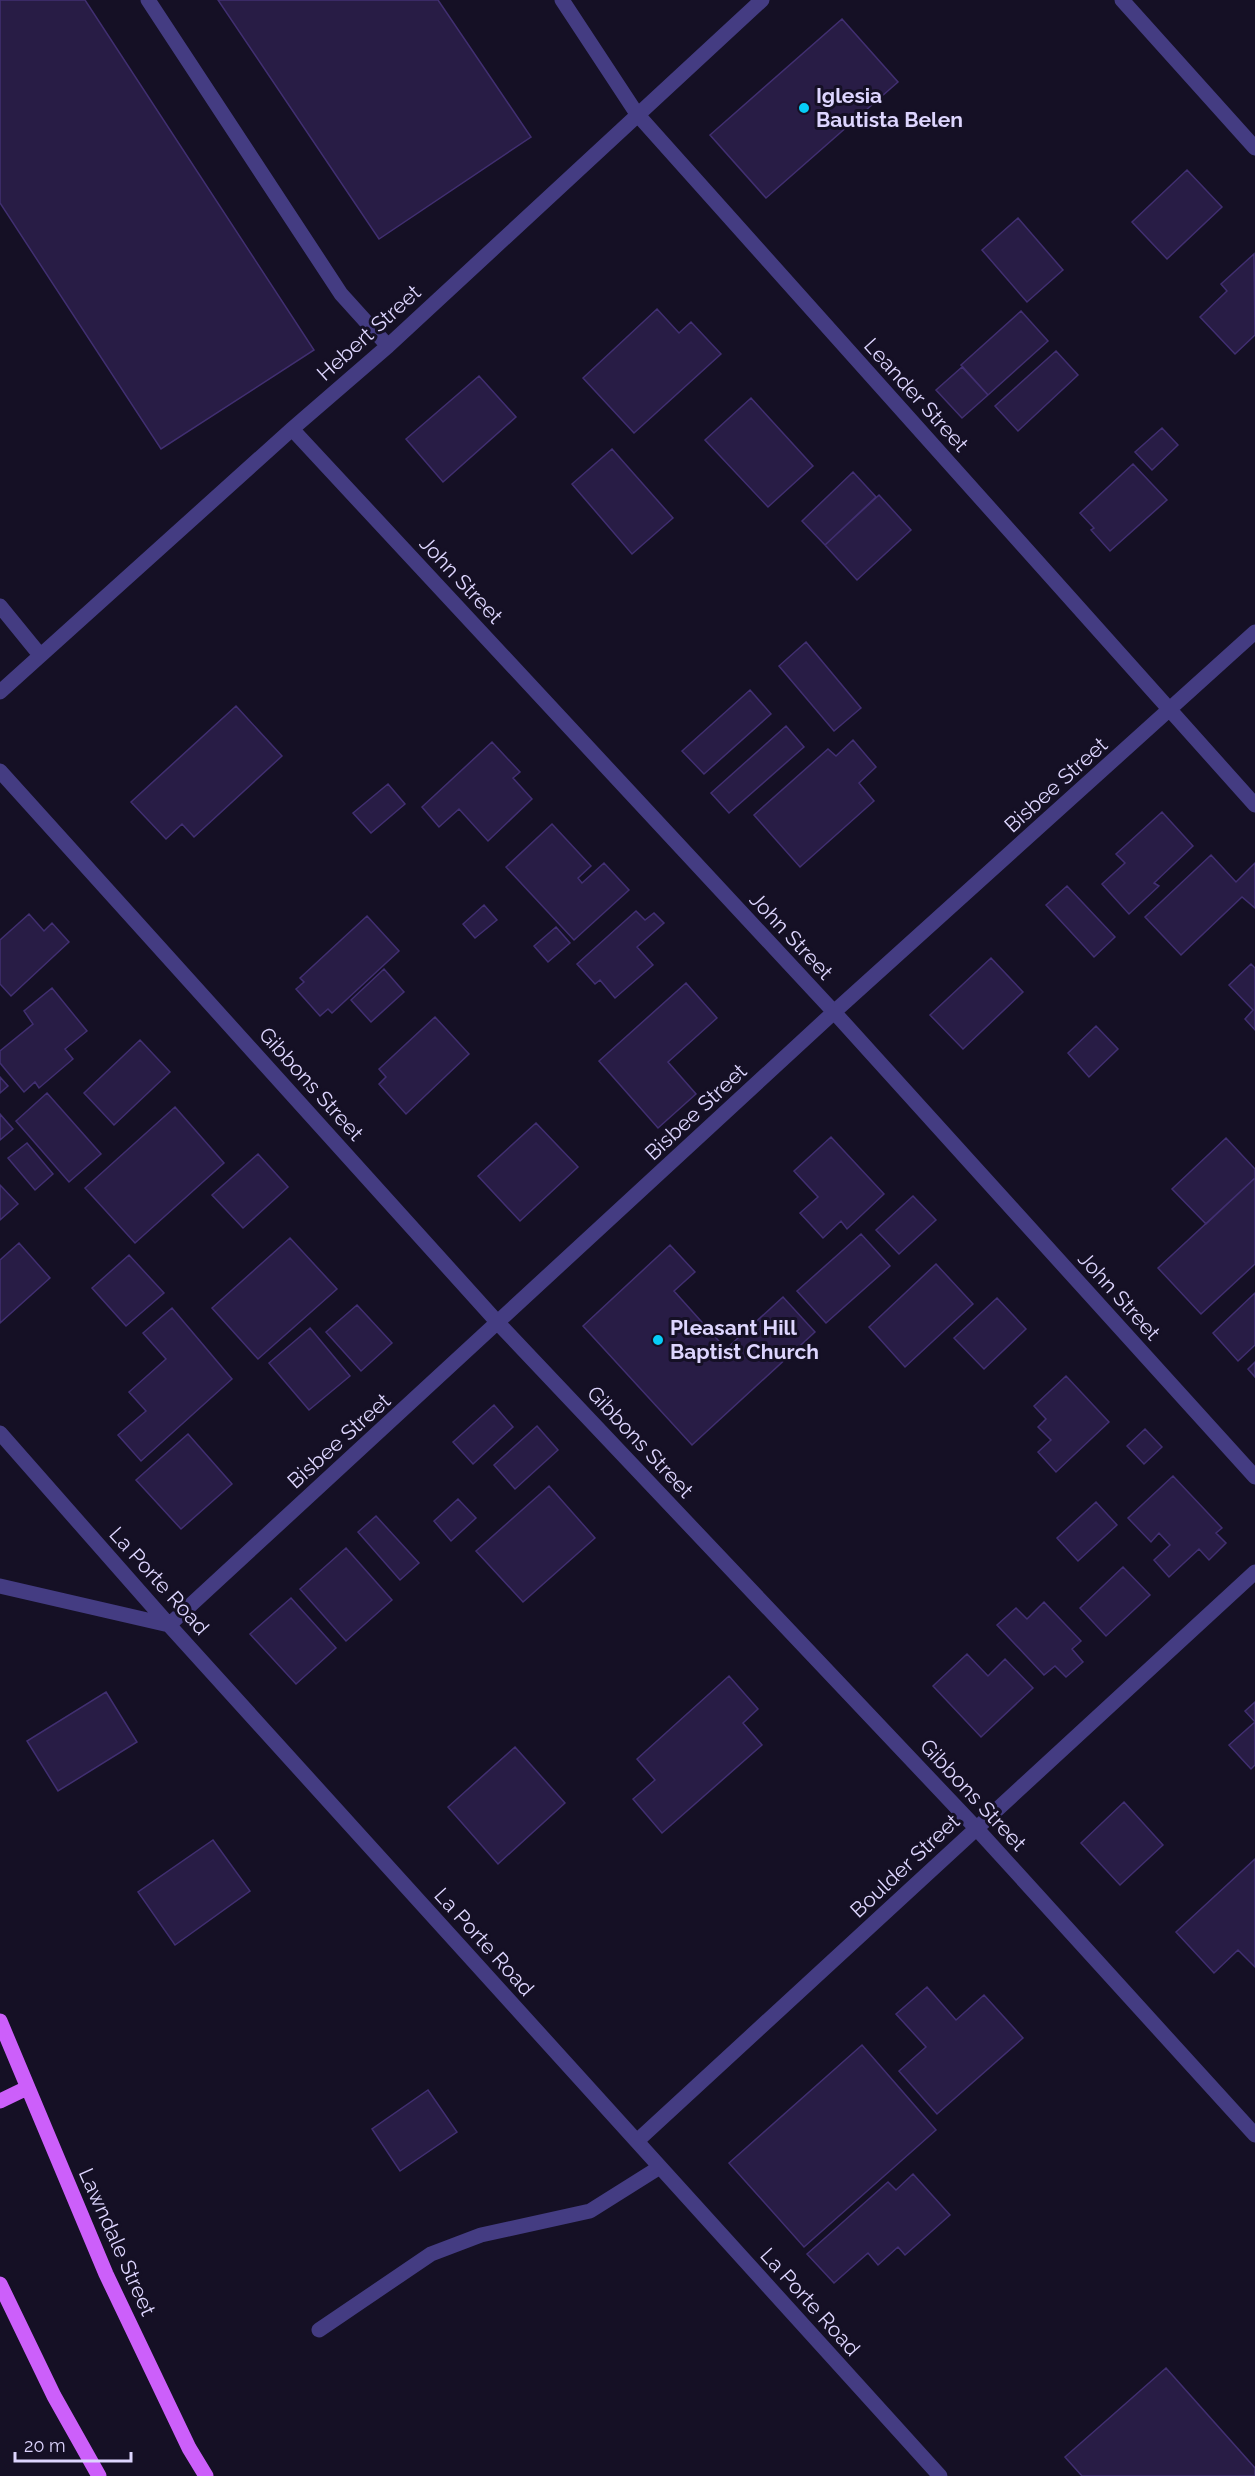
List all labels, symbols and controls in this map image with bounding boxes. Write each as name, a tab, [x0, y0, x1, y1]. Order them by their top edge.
place label: Iglesia Bautista Belen	[816, 83, 963, 132]
marker: Iglesia Bautista Belen	[797, 101, 811, 115]
street label: Hebert Street	[312, 280, 426, 386]
street label: Leander Street	[859, 333, 974, 456]
street label: John Street	[415, 531, 508, 629]
street label: Bisbee Street	[999, 732, 1112, 837]
street label: John Street	[745, 887, 838, 985]
street label: Gibbons Street	[254, 1022, 369, 1146]
street label: Bisbee Street	[640, 1058, 752, 1165]
street label: John Street	[1073, 1246, 1166, 1345]
place label: Pleasant Hill Baptist Church	[670, 1315, 819, 1364]
marker: Pleasant Hill Baptist Church	[651, 1333, 665, 1347]
street label: Gibbons Street	[582, 1380, 699, 1503]
street label: Bisbee Street	[282, 1388, 395, 1493]
street label: La Porte Road	[104, 1522, 214, 1640]
street label: Gibbons Street	[915, 1733, 1032, 1856]
street label: Boulder Street	[845, 1809, 965, 1923]
street label: La Porte Road	[429, 1883, 539, 2001]
street label: Lawndale Street	[74, 2164, 161, 2319]
street label: La Porte Road	[755, 2243, 865, 2361]
scale bar	[15, 2425, 130, 2463]
text: 20 m	[24, 2435, 66, 2456]

